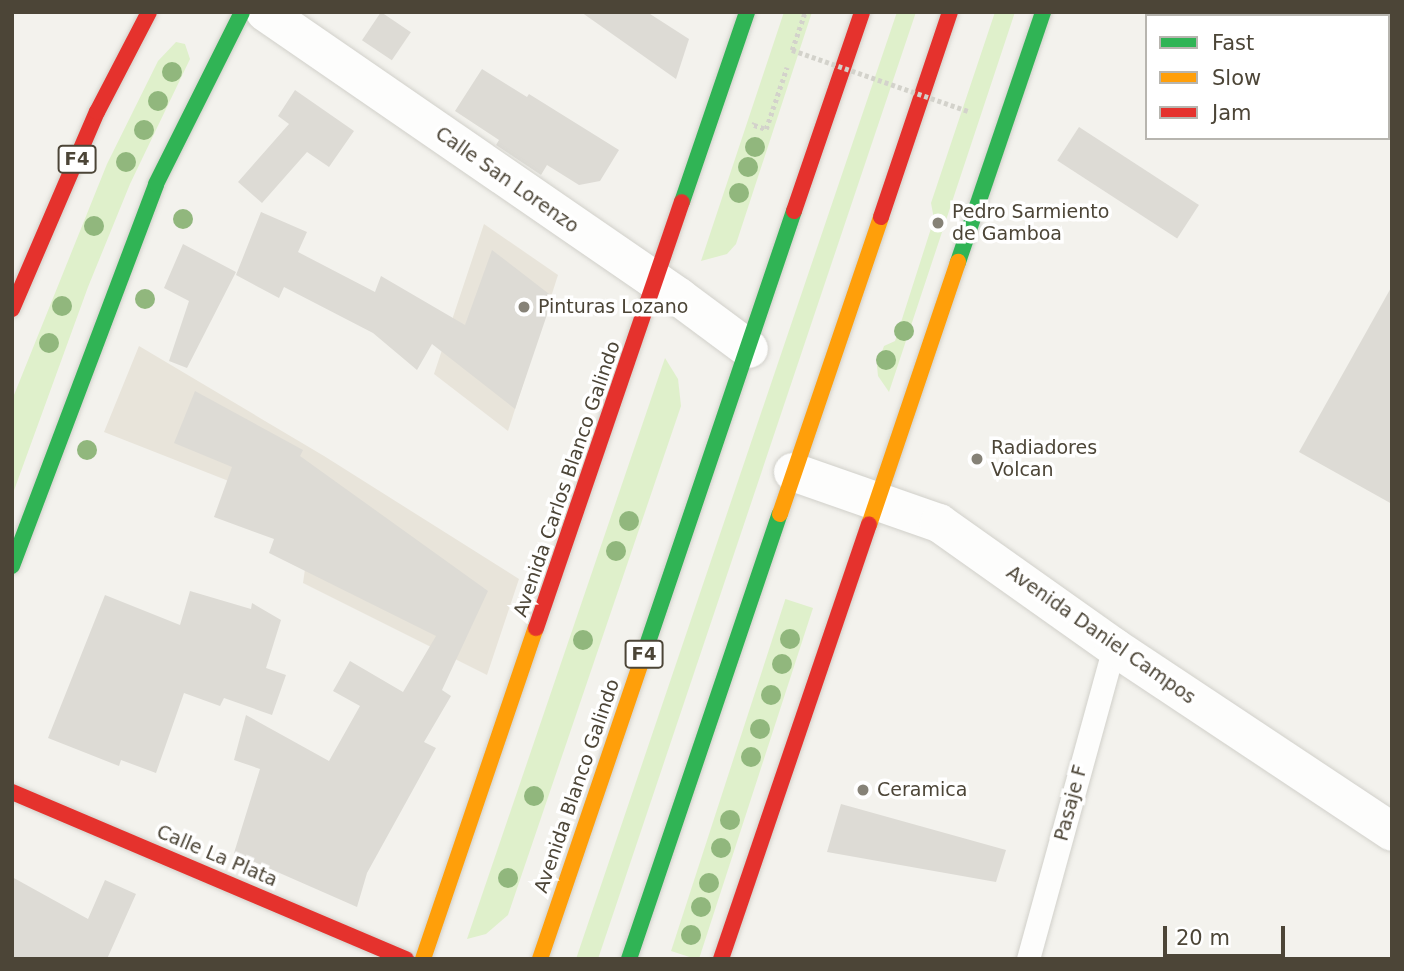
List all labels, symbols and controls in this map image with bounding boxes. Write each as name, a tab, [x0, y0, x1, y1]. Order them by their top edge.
legend	[1145, 14, 1390, 140]
text: Fast	[1212, 31, 1254, 55]
text: Slow	[1212, 66, 1261, 90]
text: Jam	[1212, 101, 1252, 125]
street label: Calle San Lorenzo	[431, 122, 583, 238]
road number: F4	[56, 144, 98, 174]
place label: Pedro Sarmiento de Gamboa	[952, 201, 1109, 245]
marker: Pedro Sarmiento de Gamboa	[930, 215, 946, 231]
place label: Pinturas Lozano	[538, 296, 688, 318]
marker: Pinturas Lozano	[516, 299, 532, 315]
street label: Avenida Carlos Blanco Galindo	[509, 338, 625, 620]
place label: Radiadores Volcan	[991, 437, 1097, 481]
marker: Radiadores Volcan	[969, 451, 985, 467]
street label: Avenida Daniel Campos	[1002, 561, 1200, 709]
road number: F4	[623, 640, 665, 668]
street label: Avenida Blanco Galindo	[530, 676, 624, 896]
street label: Pasaje F	[1050, 763, 1092, 843]
place label: Ceramica	[877, 779, 967, 801]
marker: Ceramica	[855, 782, 871, 798]
street label: Calle La Plata	[153, 820, 281, 892]
scale bar	[1166, 912, 1288, 956]
text: 20 m	[1176, 926, 1230, 950]

